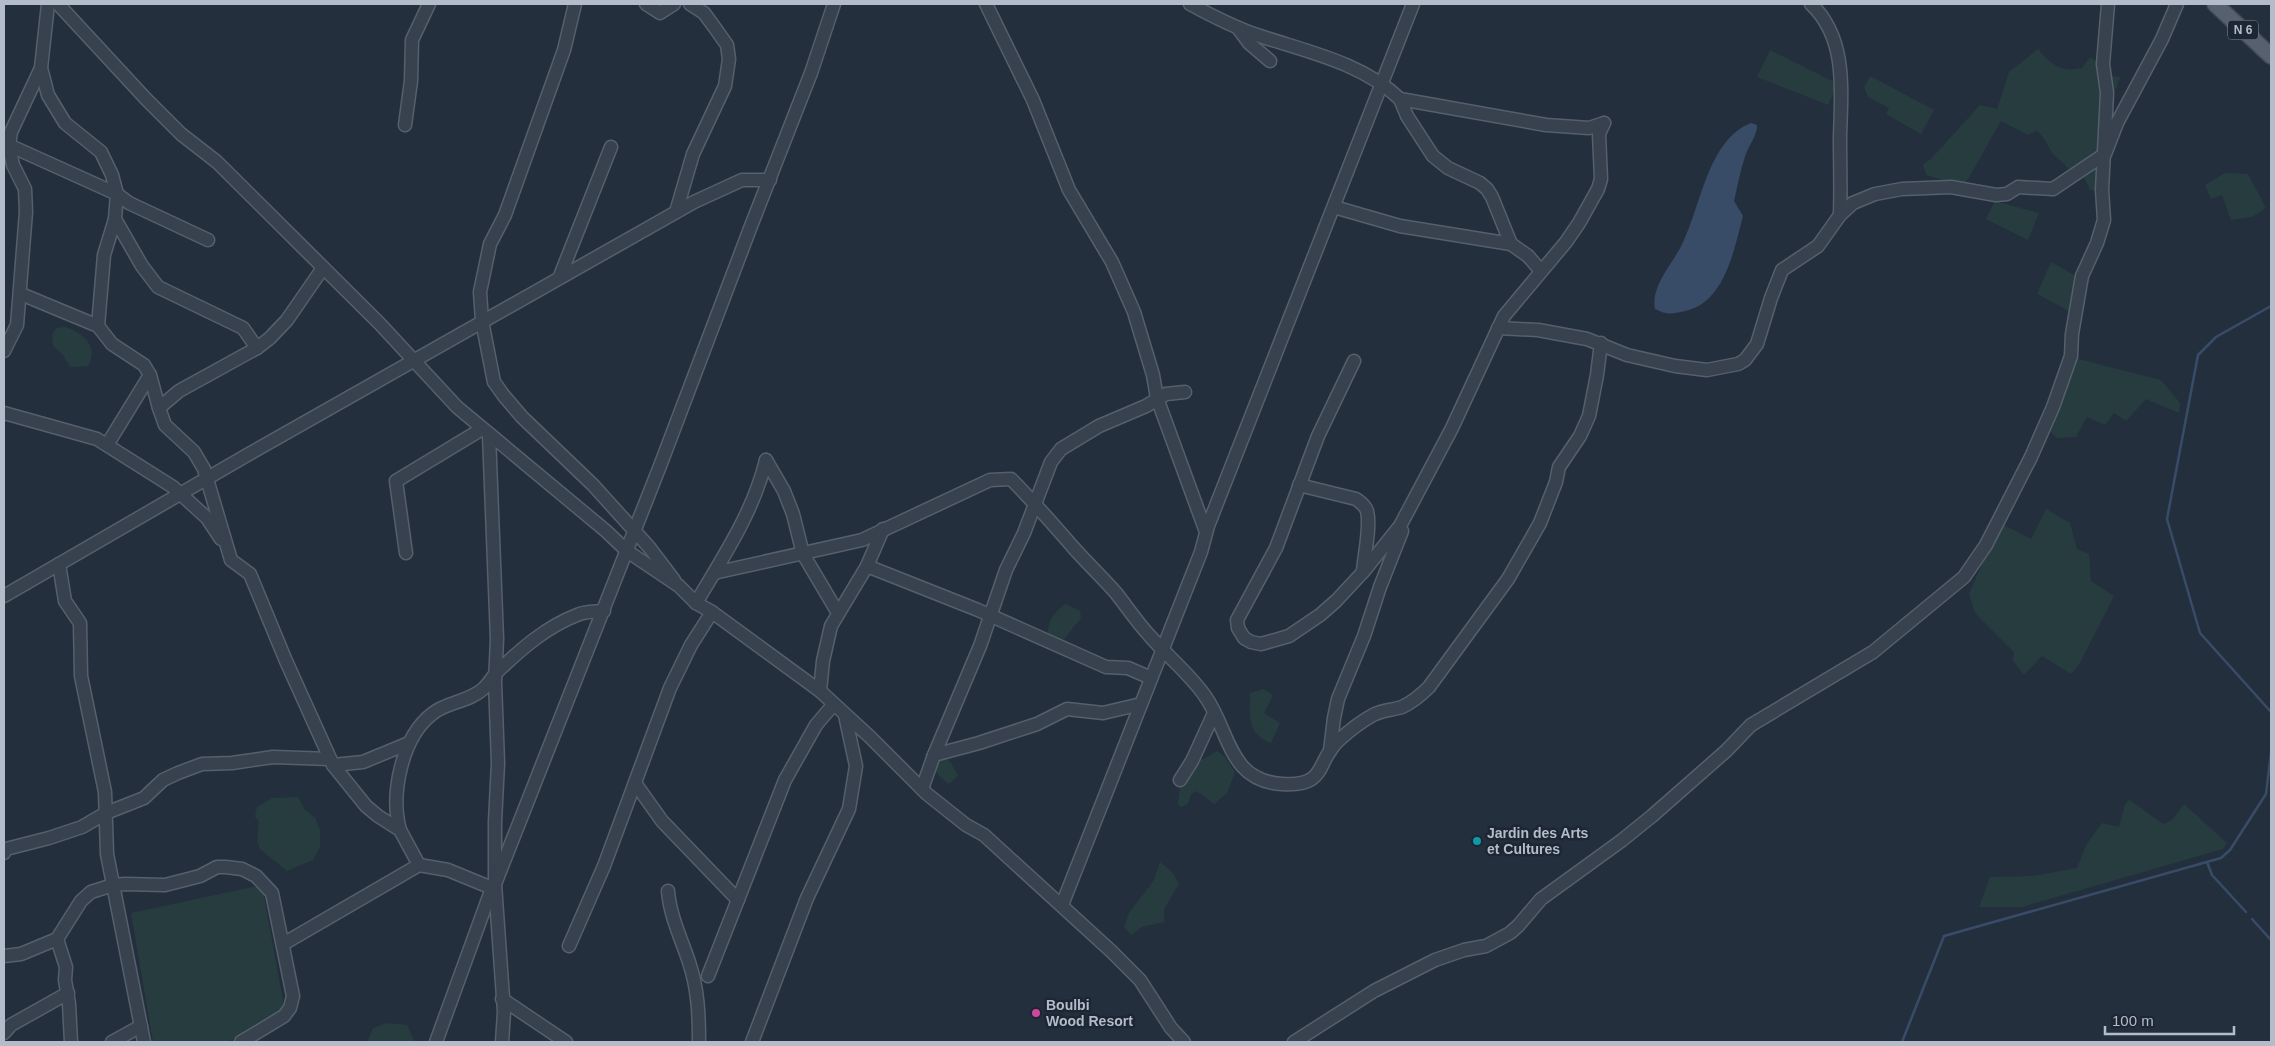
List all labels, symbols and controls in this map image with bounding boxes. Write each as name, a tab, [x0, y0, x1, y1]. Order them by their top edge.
road number: N 6	[2228, 20, 2258, 40]
place label: Jardin des Arts et Cultures	[1487, 825, 1589, 857]
marker: Jardin des Arts et Cultures	[1471, 835, 1483, 847]
place label: Boulbi Wood Resort	[1046, 997, 1133, 1029]
scale bar	[2105, 1004, 2234, 1036]
marker: Boulbi Wood Resort	[1030, 1007, 1042, 1019]
text: 100 m	[2112, 1012, 2154, 1029]

